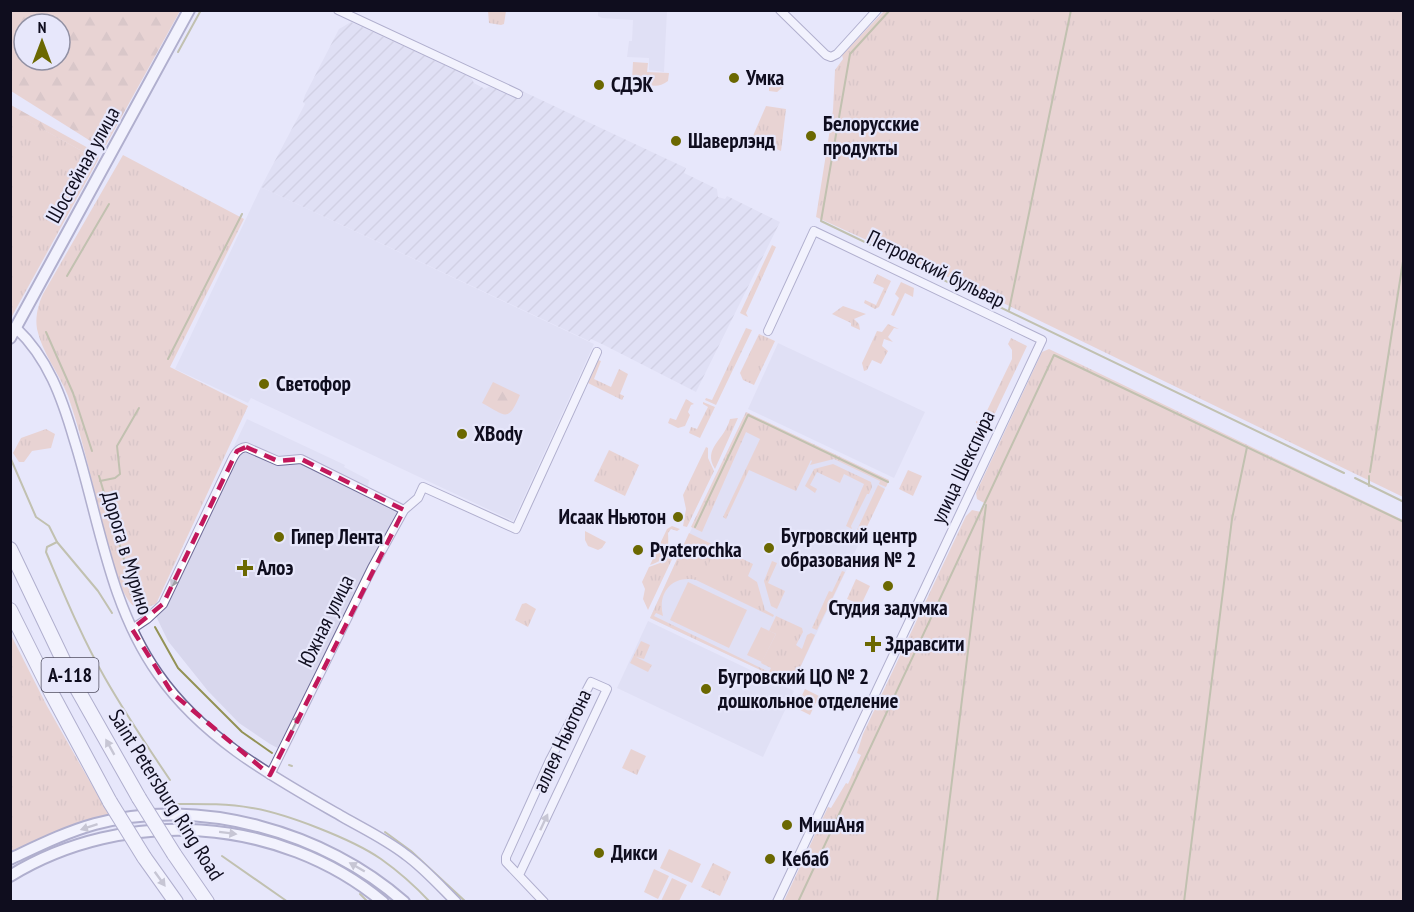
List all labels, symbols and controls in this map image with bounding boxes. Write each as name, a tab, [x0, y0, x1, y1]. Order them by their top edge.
north arrow	[12, 12, 72, 72]
text: N	[38, 17, 46, 37]
place label: Умка	[745, 64, 785, 91]
place label: СДЭК	[611, 71, 654, 98]
marker: Умка	[727, 71, 741, 85]
marker: СДЭК	[592, 78, 606, 92]
street label: Шоссейная улица	[39, 102, 126, 228]
place label: Белорусские продукты	[823, 110, 919, 161]
place label: Шаверлэнд	[688, 127, 775, 154]
marker: Белорусские продукты	[804, 129, 818, 143]
marker: Шаверлэнд	[669, 134, 683, 148]
street label: Петровский бульвар	[863, 223, 1010, 314]
place label: Светофор	[276, 370, 351, 397]
marker: Светофор	[257, 377, 271, 391]
street label: улица Шекспира	[925, 406, 1001, 528]
place label: XBody	[474, 420, 523, 447]
marker: XBody	[455, 427, 469, 441]
street label: Дорога в Мурино	[96, 488, 159, 618]
place label: Исаак Ньютон	[559, 503, 666, 530]
marker: Исаак Ньютон	[671, 510, 685, 524]
place label: Бугровский центр образования № 2	[781, 522, 917, 573]
place label: Гипер Лента	[291, 523, 383, 550]
marker: Гипер Лента	[272, 530, 286, 544]
place label: Pyaterochka	[650, 536, 742, 563]
marker: Бугровский центр образования № 2	[762, 541, 776, 555]
marker: Pyaterochka	[631, 543, 645, 557]
place label: Алоэ	[256, 554, 293, 581]
marker: Алоэ	[238, 561, 252, 575]
street label: Южная улица	[292, 570, 359, 671]
one-way arrow	[170, 571, 180, 588]
marker: Студия задумка	[881, 579, 895, 593]
place label: Студия задумка	[828, 594, 948, 621]
place label: Здравсити	[885, 630, 964, 657]
marker: Здравсити	[866, 637, 880, 651]
road number: А-118	[42, 658, 98, 692]
place label: Бугровский ЦО № 2 дошкольное отделение	[717, 663, 898, 714]
marker: Бугровский ЦО № 2 дошкольное отделение	[699, 682, 713, 696]
street label: аллея Ньютона	[526, 685, 597, 797]
street label: Saint Petersburg Ring Road	[103, 704, 230, 885]
one-way arrow	[292, 715, 301, 732]
one-way arrow	[105, 738, 115, 755]
place label: МишАня	[799, 811, 864, 838]
one-way arrow	[539, 813, 549, 831]
marker: МишАня	[780, 818, 794, 832]
one-way arrow	[80, 823, 98, 832]
one-way arrow	[219, 829, 238, 838]
place label: Дикси	[611, 839, 658, 866]
place label: Кебаб	[782, 845, 829, 872]
marker: Дикси	[592, 846, 606, 860]
marker: Кебаб	[763, 852, 777, 866]
one-way arrow	[348, 862, 365, 872]
one-way arrow	[154, 871, 166, 887]

